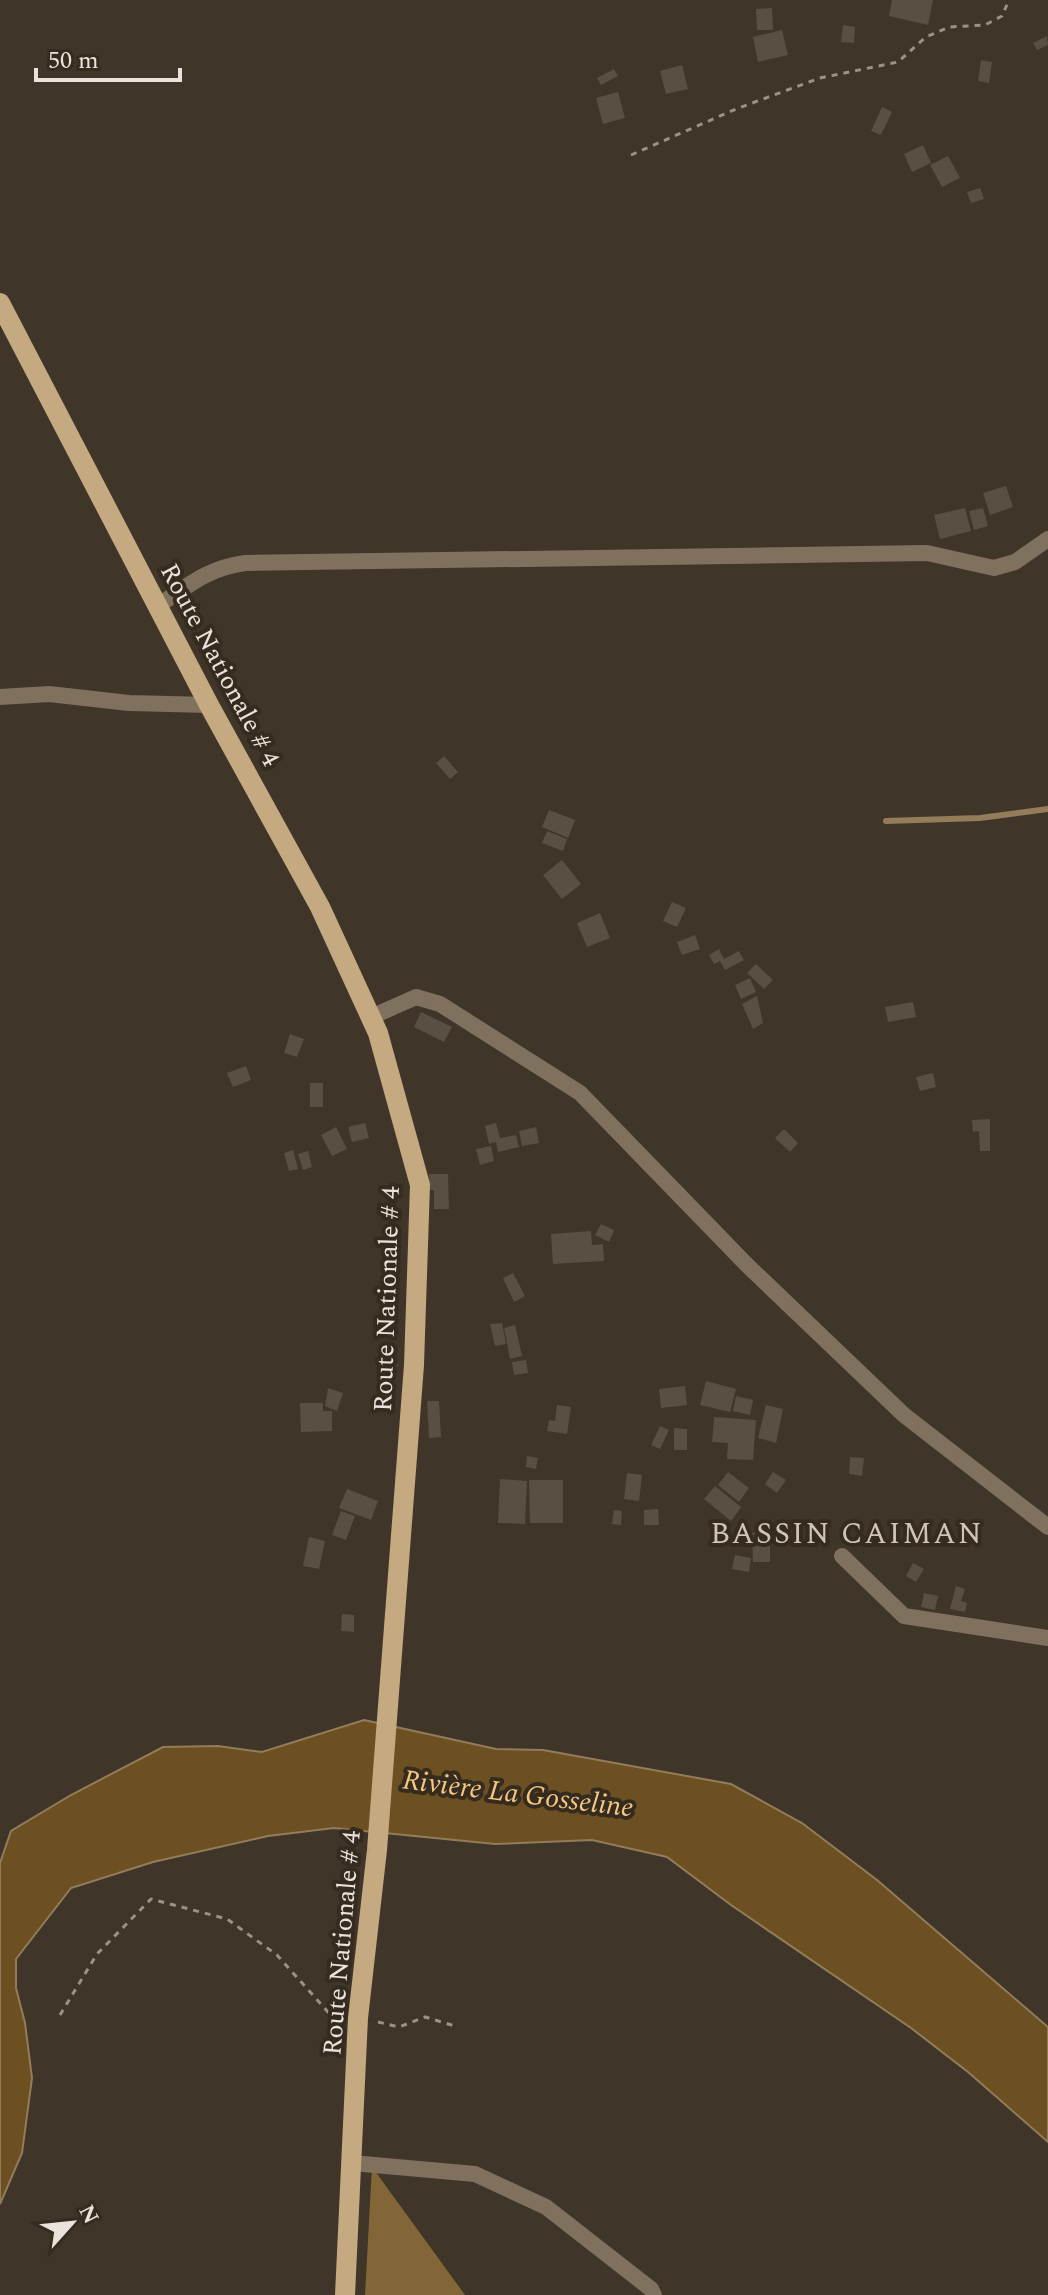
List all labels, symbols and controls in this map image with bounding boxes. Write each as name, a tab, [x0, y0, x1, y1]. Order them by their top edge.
scale bar	[36, 32, 180, 82]
text: 50 m	[48, 43, 99, 79]
street label: Route Nationale # 4	[149, 556, 291, 774]
street label: Route Nationale # 4	[363, 1186, 411, 1412]
district label: BASSIN CAIMAN	[710, 1511, 984, 1557]
water label: Rivière La Gosseline	[400, 1759, 636, 1829]
street label: Route Nationale # 4	[312, 1829, 372, 2057]
north arrow	[32, 2183, 112, 2263]
text: N	[70, 2199, 107, 2230]

